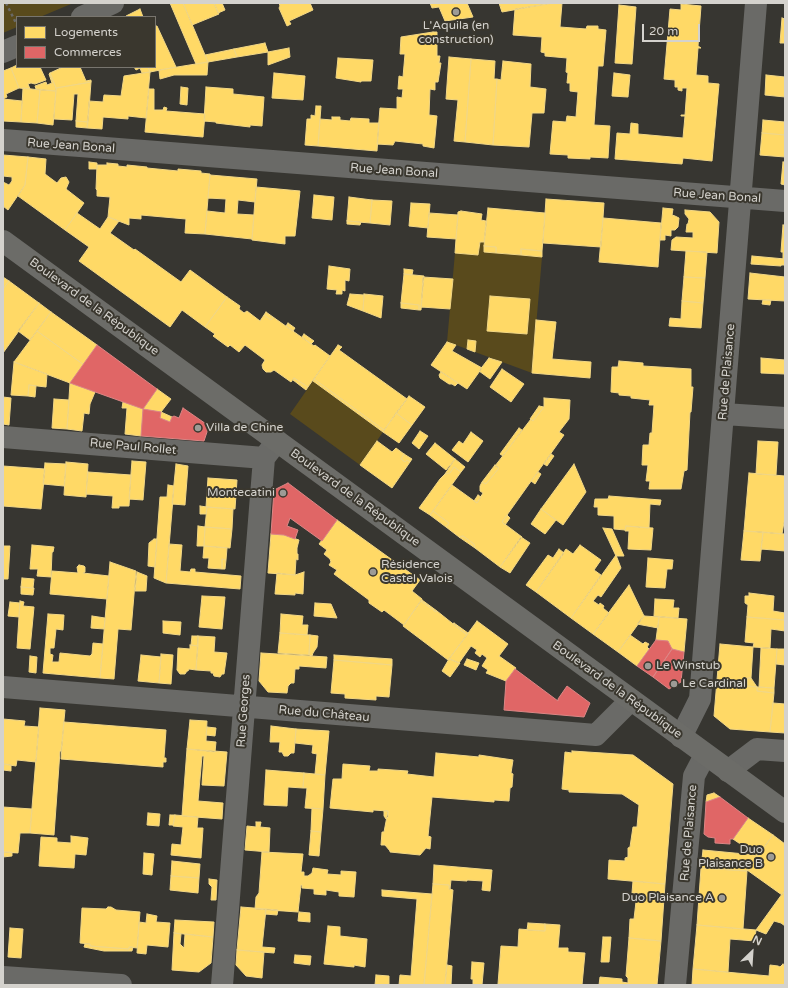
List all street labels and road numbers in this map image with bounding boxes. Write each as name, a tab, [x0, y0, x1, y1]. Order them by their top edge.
street label: Rue Jean Bonal	[27, 136, 115, 156]
street label: Rue Jean Bonal	[350, 161, 438, 181]
street label: Rue Jean Bonal	[673, 186, 761, 206]
street label: Boulevard de la République	[26, 255, 162, 359]
street label: Rue de Plaisance	[716, 323, 738, 421]
street label: Rue Paul Rollet	[89, 436, 177, 458]
street label: Boulevard de la République	[287, 446, 423, 550]
street label: Boulevard de la République	[549, 638, 685, 742]
street label: Rue Georges	[234, 674, 254, 748]
street label: Rue du Château	[278, 703, 370, 725]
street label: Rue de Plaisance	[678, 784, 700, 882]

